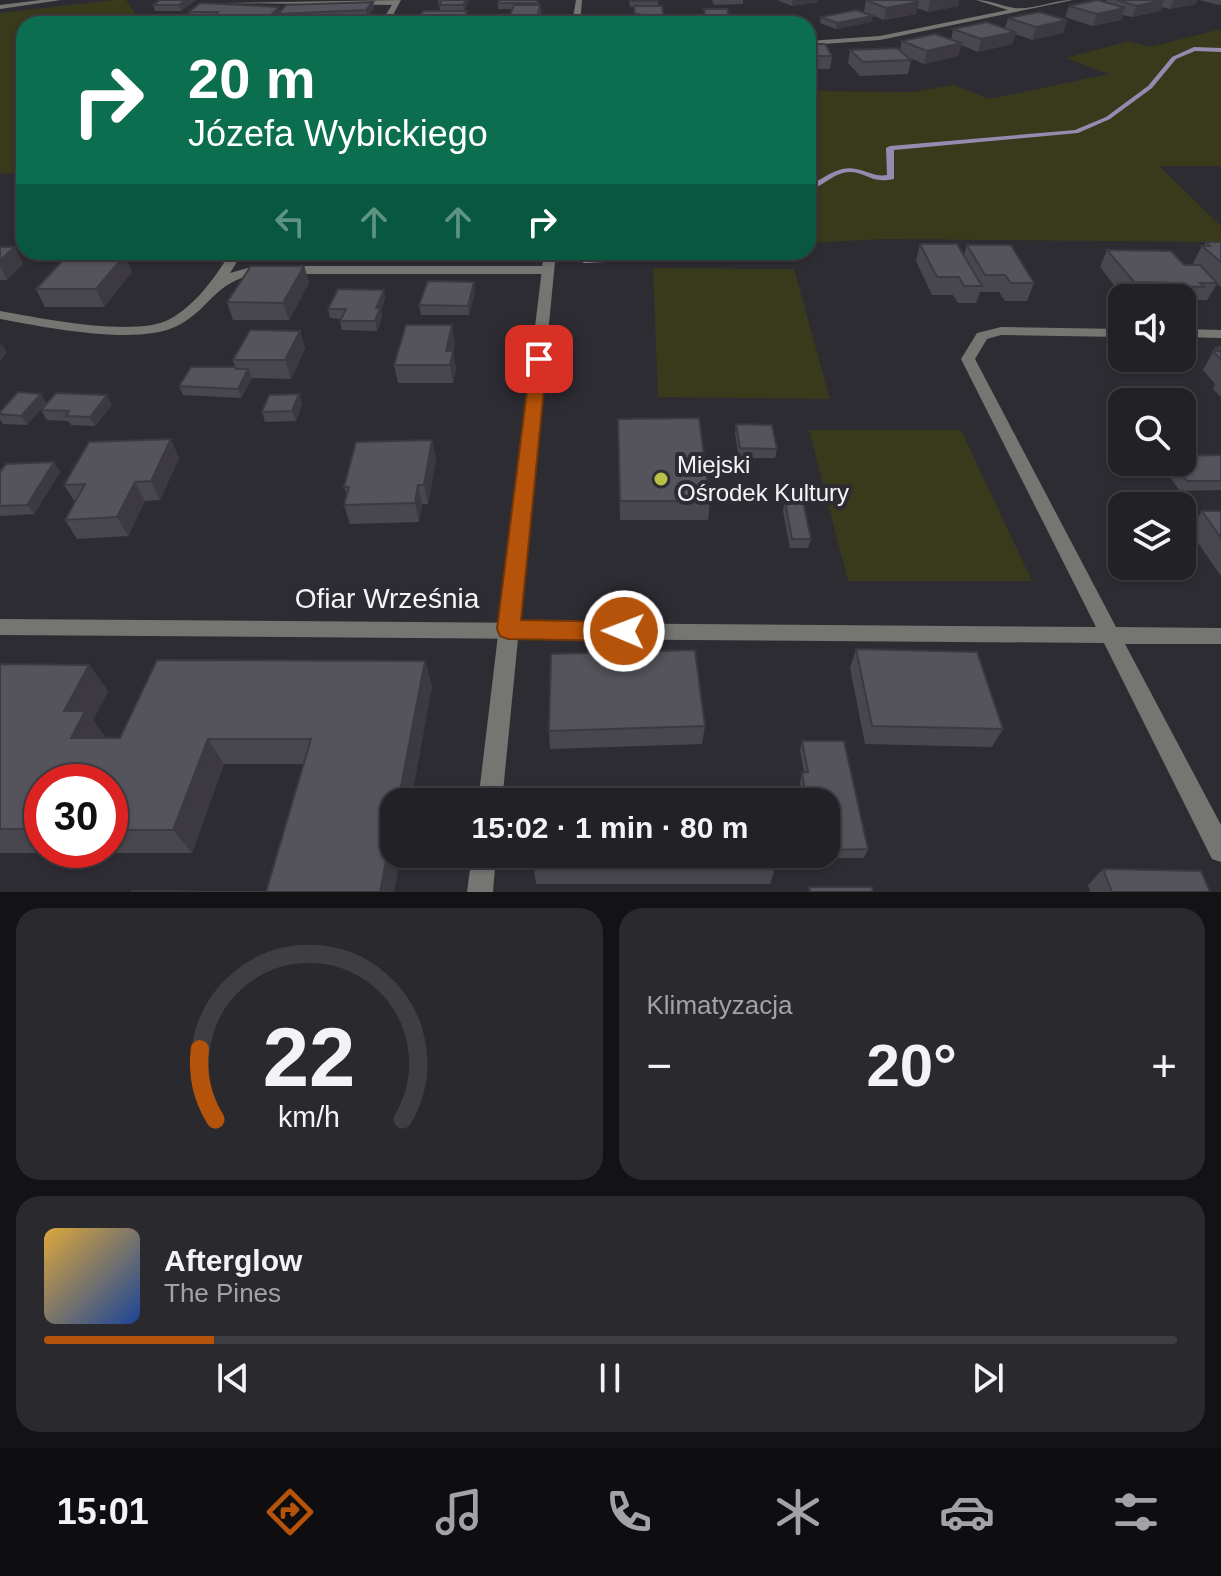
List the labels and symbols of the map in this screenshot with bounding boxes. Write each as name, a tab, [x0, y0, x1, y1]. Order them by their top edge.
pin	[505, 325, 573, 393]
place label: Miejski Ośrodek Kultury	[677, 451, 849, 506]
marker: Miejski Ośrodek Kultury	[652, 470, 670, 488]
street label: Ofiar Września	[295, 583, 480, 614]
position arrow	[582, 589, 666, 673]
speed limit sign: 30	[24, 764, 128, 868]

